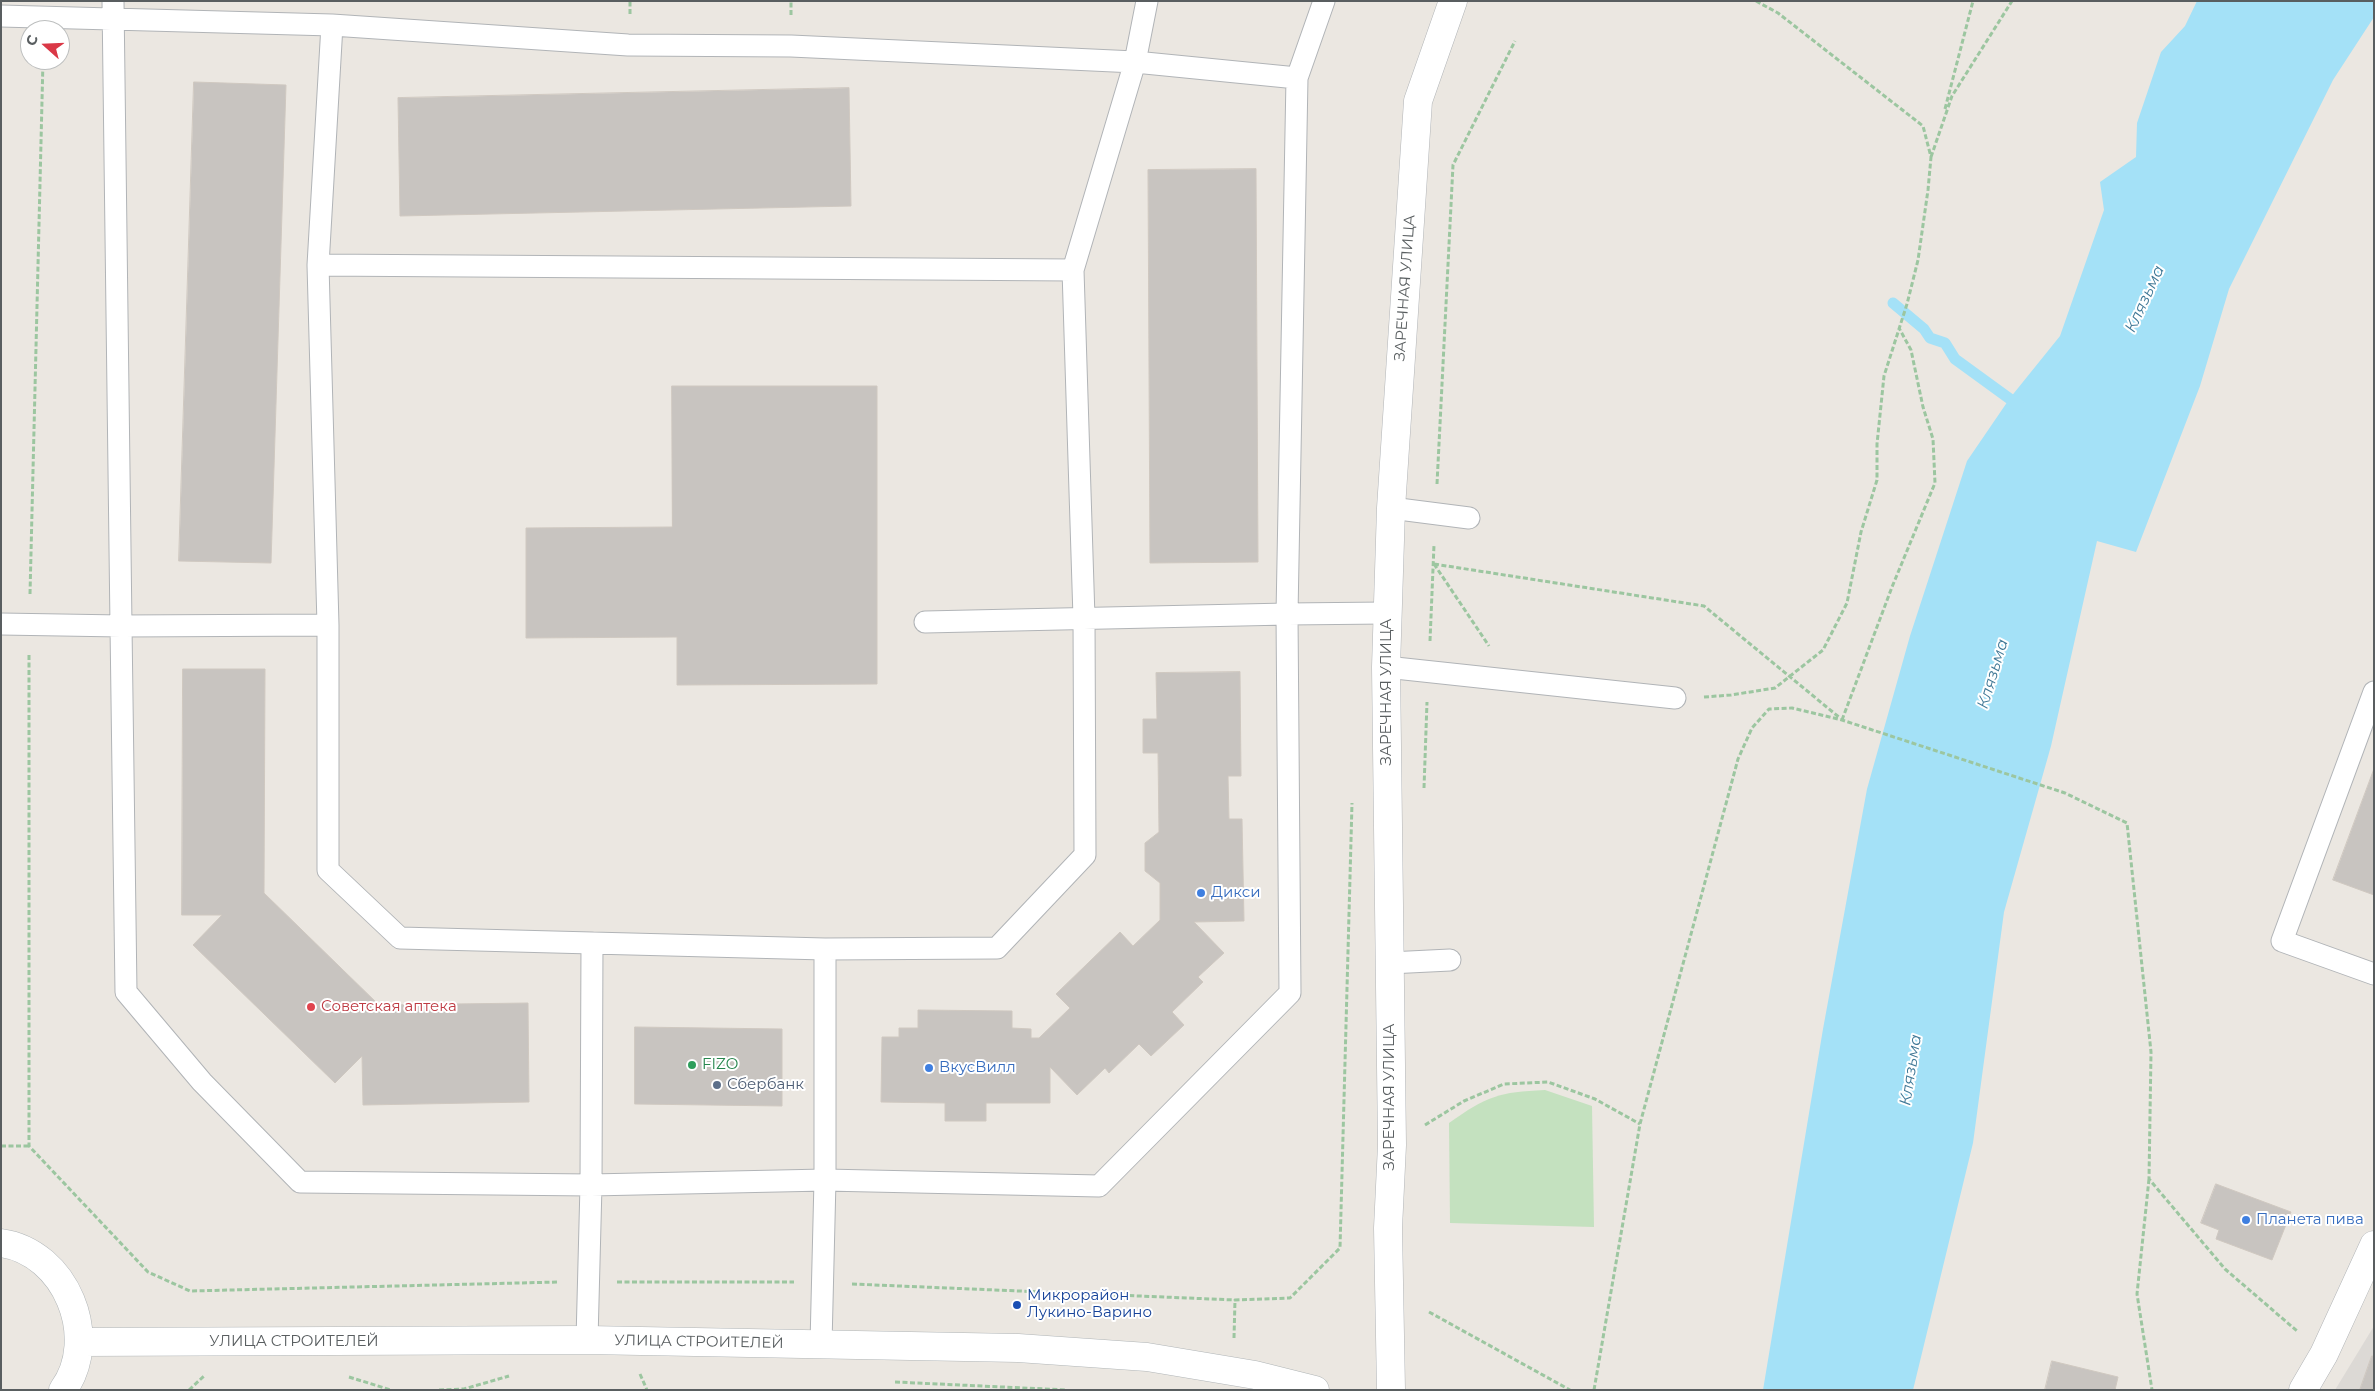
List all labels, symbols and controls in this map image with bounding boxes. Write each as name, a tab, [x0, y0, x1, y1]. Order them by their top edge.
north arrow	[20, 20, 70, 70]
text: С	[22, 32, 42, 48]
street label: ЗАРЕЧНАЯ УЛИЦА	[1391, 214, 1419, 362]
water label: Клязьма	[2121, 262, 2169, 336]
street label: ЗАРЕЧНАЯ УЛИЦА	[1378, 619, 1396, 765]
water label: Клязьма	[1973, 637, 2013, 711]
place label: Дикси	[1211, 884, 1260, 902]
marker: Дикси	[1195, 887, 1207, 899]
place label: Советская аптека	[321, 998, 457, 1016]
marker: Советская аптека	[305, 1001, 317, 1013]
street label: ЗАРЕЧНАЯ УЛИЦА	[1381, 1024, 1399, 1170]
water label: Клязьма	[1896, 1033, 1926, 1107]
place label: FIZO	[702, 1056, 738, 1074]
marker: FIZO	[686, 1059, 698, 1071]
place label: ВкусВилл	[939, 1059, 1016, 1077]
marker: ВкусВилл	[923, 1062, 935, 1074]
place label: Сбербанк	[727, 1076, 804, 1094]
marker: Сбербанк	[711, 1079, 723, 1091]
place label: Планета пива	[2256, 1211, 2364, 1229]
marker: Планета пива	[2240, 1214, 2252, 1226]
place label: Микрорайон Лукино-Варино	[1027, 1287, 1152, 1322]
marker: Микрорайон Лукино-Варино	[1011, 1299, 1023, 1311]
street label: УЛИЦА СТРОИТЕЛЕЙ	[614, 1332, 784, 1352]
street label: УЛИЦА СТРОИТЕЛЕЙ	[209, 1333, 379, 1351]

